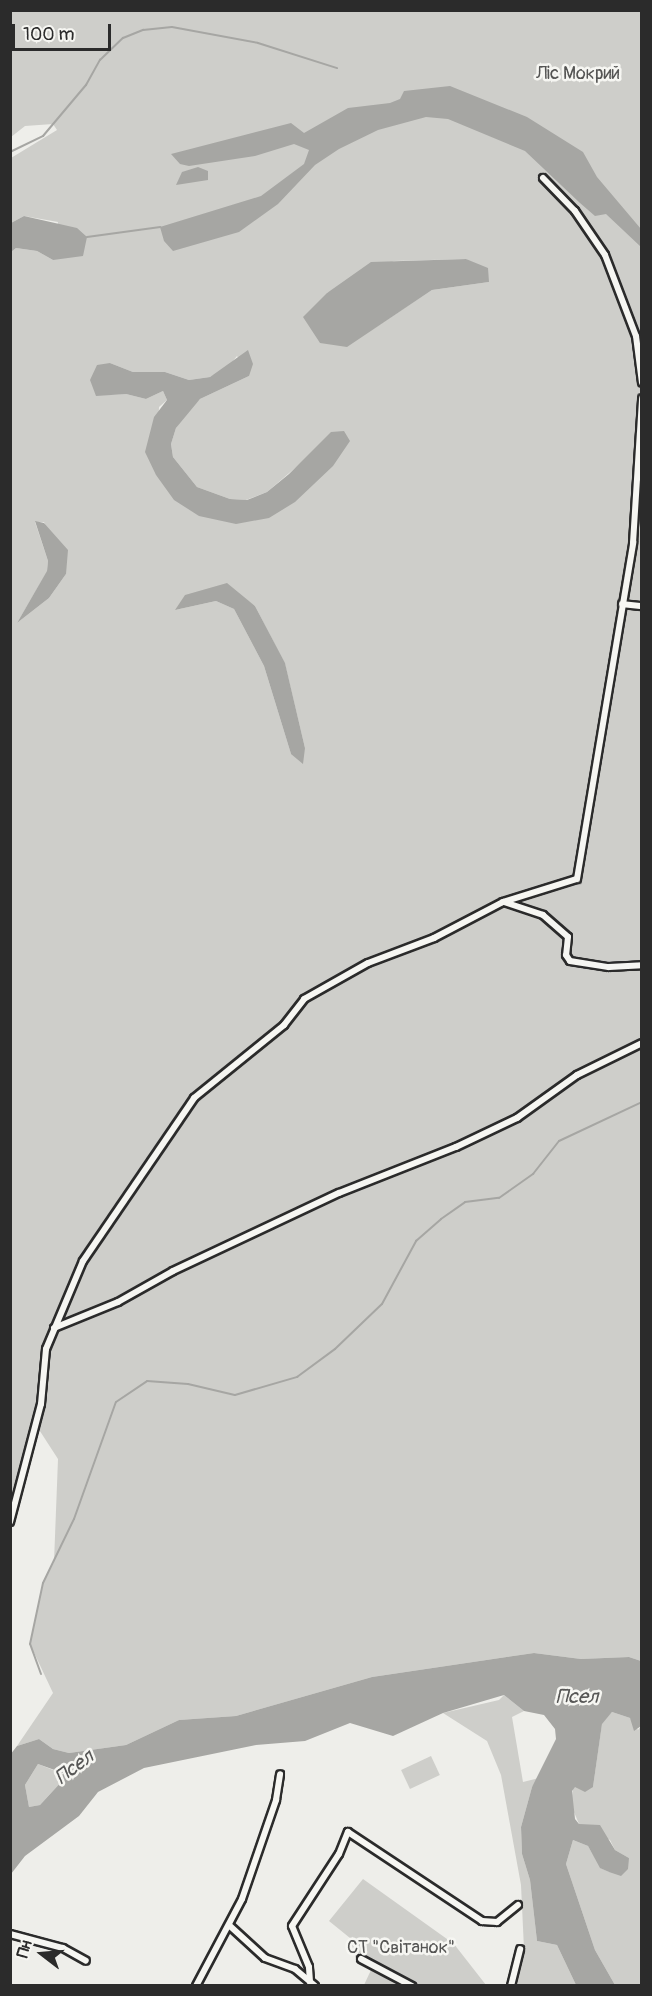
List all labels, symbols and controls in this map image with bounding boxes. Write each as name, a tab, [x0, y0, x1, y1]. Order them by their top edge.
scale bar	[15, 12, 114, 50]
text: 100 m	[23, 23, 75, 46]
park label: Ліс Мокрий	[536, 63, 620, 85]
water label: Псел	[556, 1684, 598, 1708]
water label: Псел	[50, 1745, 98, 1789]
north arrow	[12, 1924, 72, 1984]
park label: СТ "Світанок"	[347, 1937, 455, 1959]
text: Пн	[13, 1938, 37, 1960]

